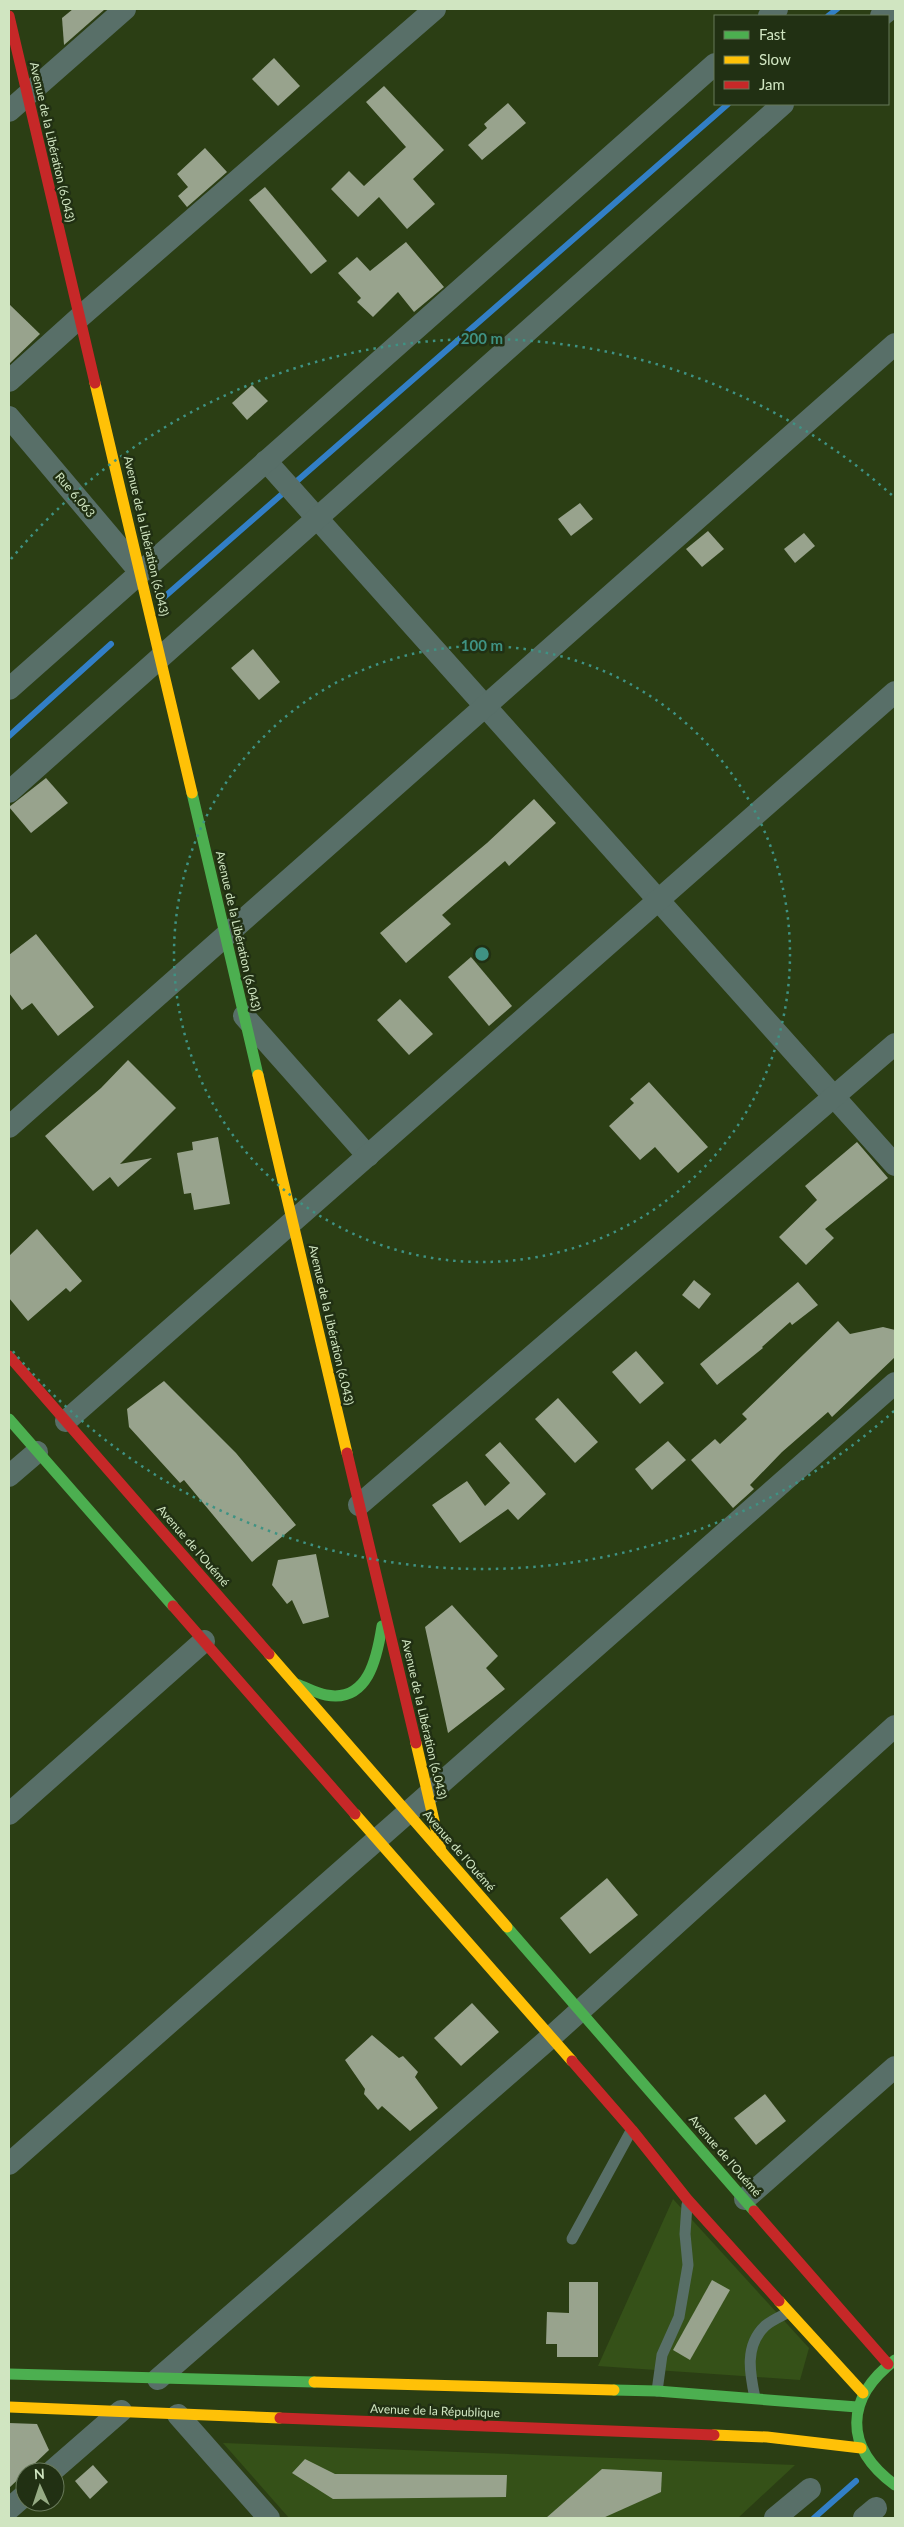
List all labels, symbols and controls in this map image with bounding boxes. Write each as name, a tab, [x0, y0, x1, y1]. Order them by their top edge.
legend	[714, 15, 889, 105]
text: Fast	[759, 25, 786, 43]
text: Slow	[759, 50, 791, 68]
street label: Avenue de la Libération (6.043)	[27, 60, 78, 224]
text: Jam	[759, 75, 785, 93]
text: 200 m	[461, 329, 503, 347]
street label: Avenue de la Libération (6.043)	[121, 454, 172, 618]
street label: Rue 6.063	[52, 469, 99, 520]
text: 100 m	[461, 636, 503, 654]
street label: Avenue de la Libération (6.043)	[213, 849, 264, 1013]
centre of rings	[473, 945, 491, 963]
street label: Avenue de la Libération (6.043)	[306, 1243, 357, 1407]
street label: Avenue de l'Ouémé	[154, 1502, 233, 1589]
street label: Avenue de la Libération (6.043)	[399, 1637, 450, 1801]
street label: Avenue de l'Ouémé	[420, 1807, 499, 1894]
street label: Avenue de l'Ouémé	[686, 2112, 765, 2199]
street label: Avenue de la République	[370, 2401, 500, 2420]
north arrow	[15, 2462, 65, 2512]
text: N	[33, 2465, 45, 2482]

